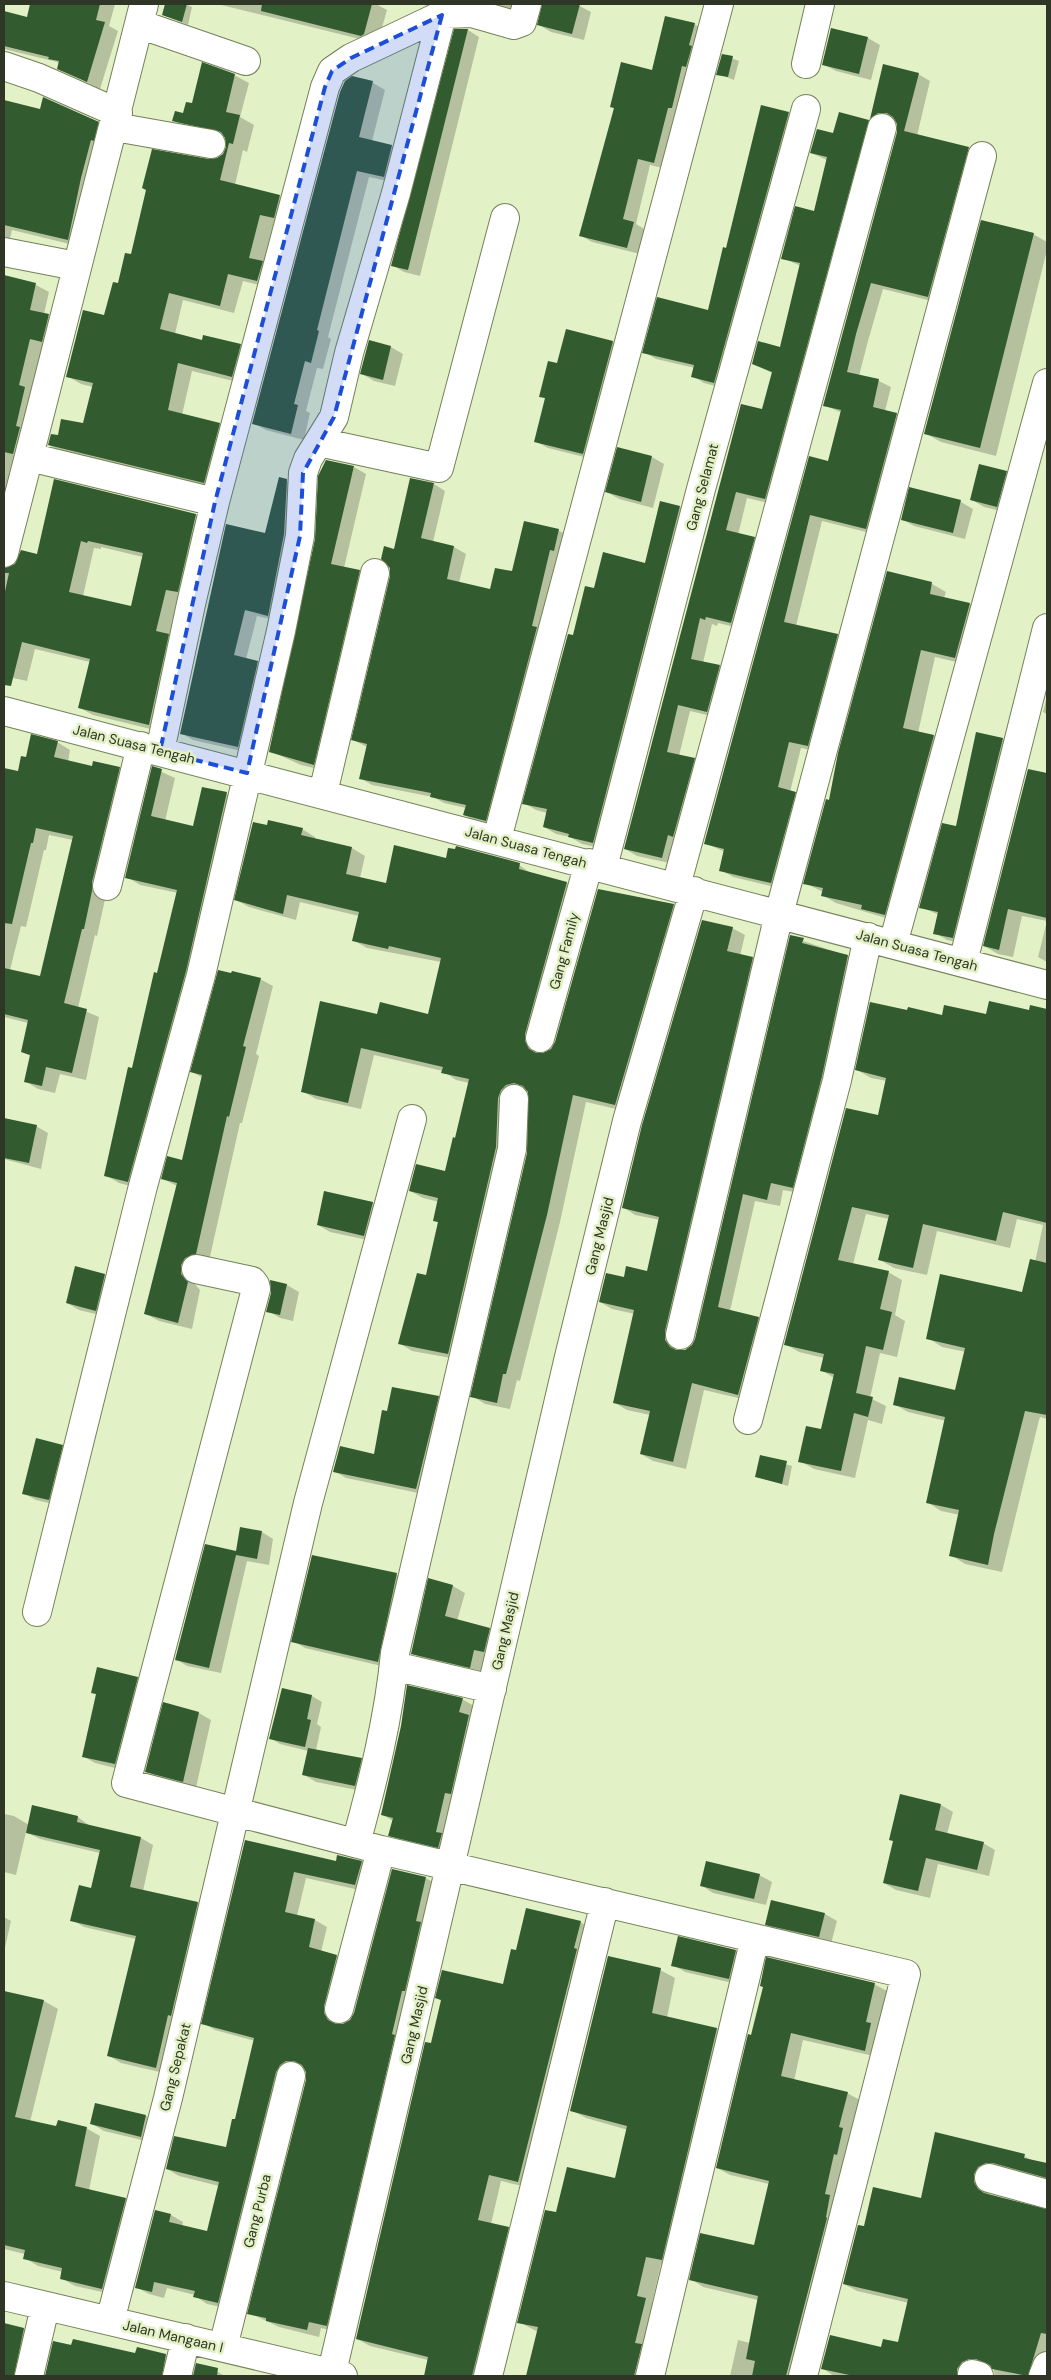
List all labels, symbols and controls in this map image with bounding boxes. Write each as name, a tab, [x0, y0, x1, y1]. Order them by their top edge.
street label: Gang Selamat	[682, 441, 722, 533]
street label: Jalan Suasa Tengah	[71, 720, 197, 768]
street label: Jalan Suasa Tengah	[463, 822, 589, 872]
street label: Gang Family	[545, 910, 583, 992]
street label: Jalan Suasa Tengah	[854, 925, 980, 975]
street label: Gang Masjid	[581, 1195, 617, 1277]
street label: Gang Masjid	[487, 1590, 523, 1672]
street label: Gang Masjid	[396, 1984, 432, 2066]
street label: Gang Sepakat	[155, 2021, 195, 2113]
street label: Gang Purba	[239, 2172, 275, 2250]
street label: Jalan Mangaan I	[121, 2316, 225, 2356]

